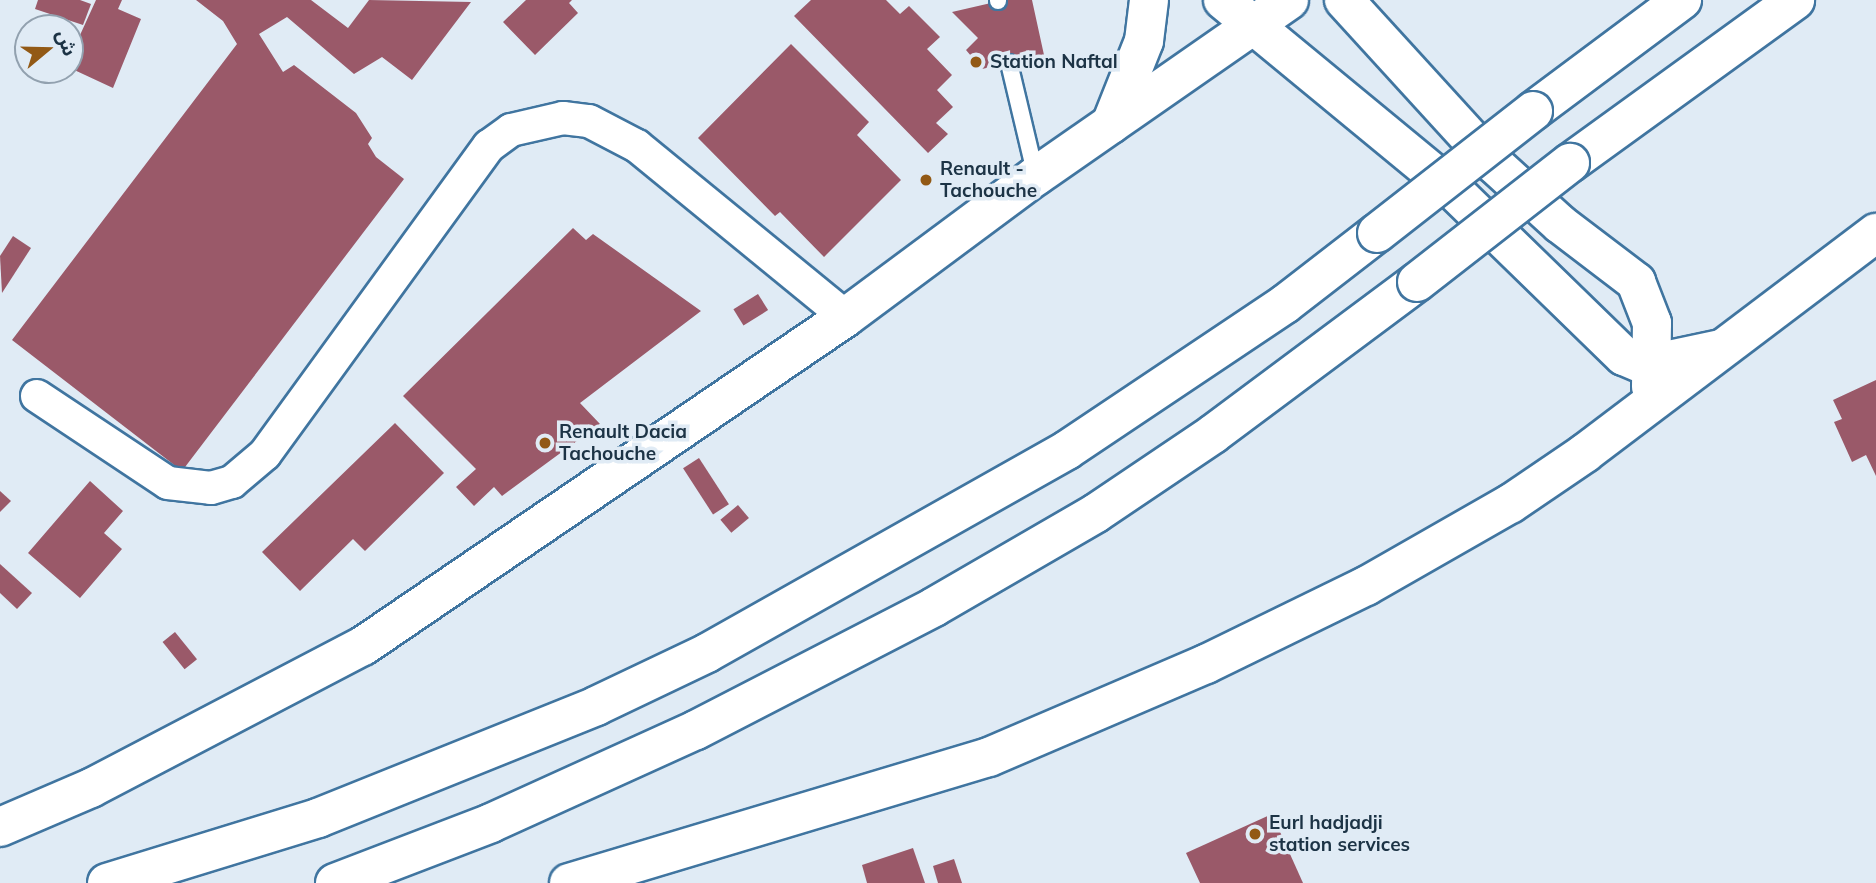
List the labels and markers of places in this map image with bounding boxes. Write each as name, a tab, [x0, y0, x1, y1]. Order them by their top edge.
place label: Station Naftal	[990, 51, 1118, 73]
marker: Station Naftal	[968, 54, 984, 70]
place label: Renault - Tachouche	[940, 158, 1037, 202]
marker: Renault - Tachouche	[918, 172, 934, 188]
place label: Renault Dacia Tachouche	[559, 421, 687, 465]
marker: Renault Dacia Tachouche	[537, 435, 553, 451]
place label: Eurl hadjadji station services	[1269, 812, 1410, 856]
marker: Eurl hadjadji station services	[1247, 826, 1263, 842]

